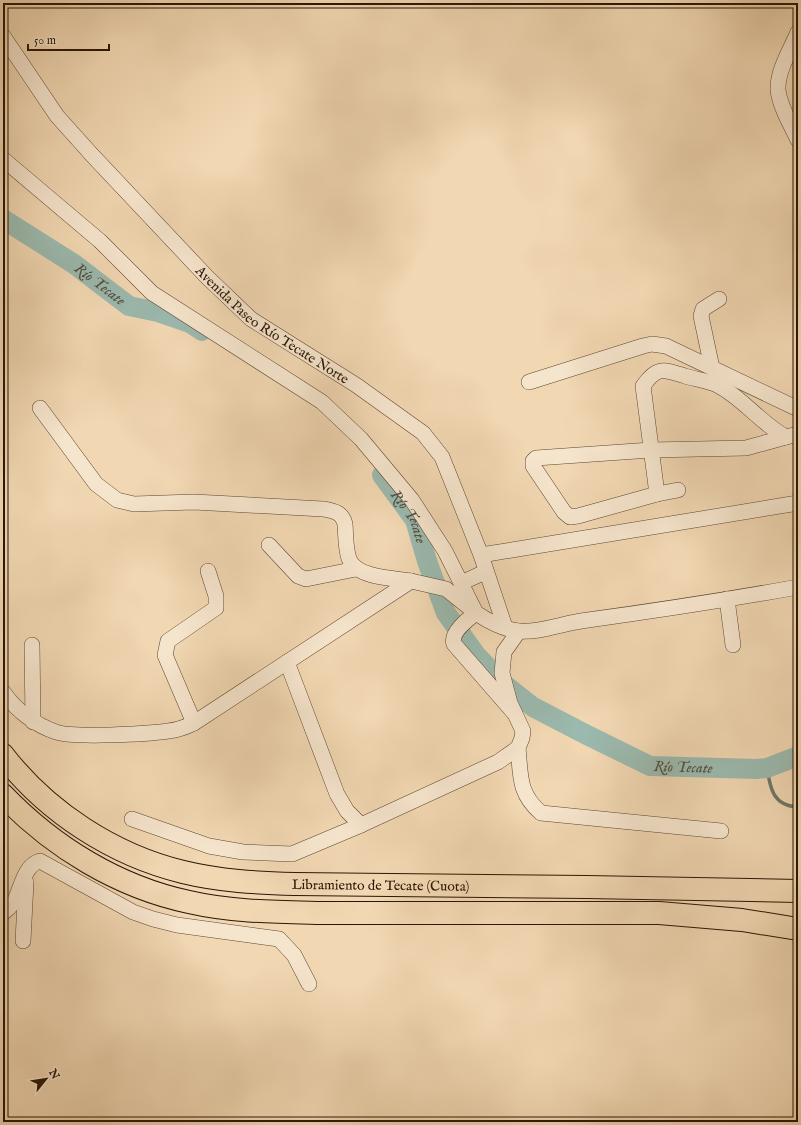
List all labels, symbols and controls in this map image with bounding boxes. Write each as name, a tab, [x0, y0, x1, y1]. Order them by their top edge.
scale bar	[28, 26, 109, 52]
text: 50 m	[34, 33, 56, 48]
water label: Río Tecate	[71, 259, 129, 310]
street label: Avenida Paseo Río Tecate Norte	[190, 262, 353, 389]
water label: Río Tecate	[386, 486, 430, 546]
water label: Río Tecate	[653, 757, 713, 778]
street label: Libramiento de Tecate (Cuota)	[292, 876, 469, 896]
north arrow	[26, 1059, 66, 1099]
text: N	[45, 1066, 62, 1083]

